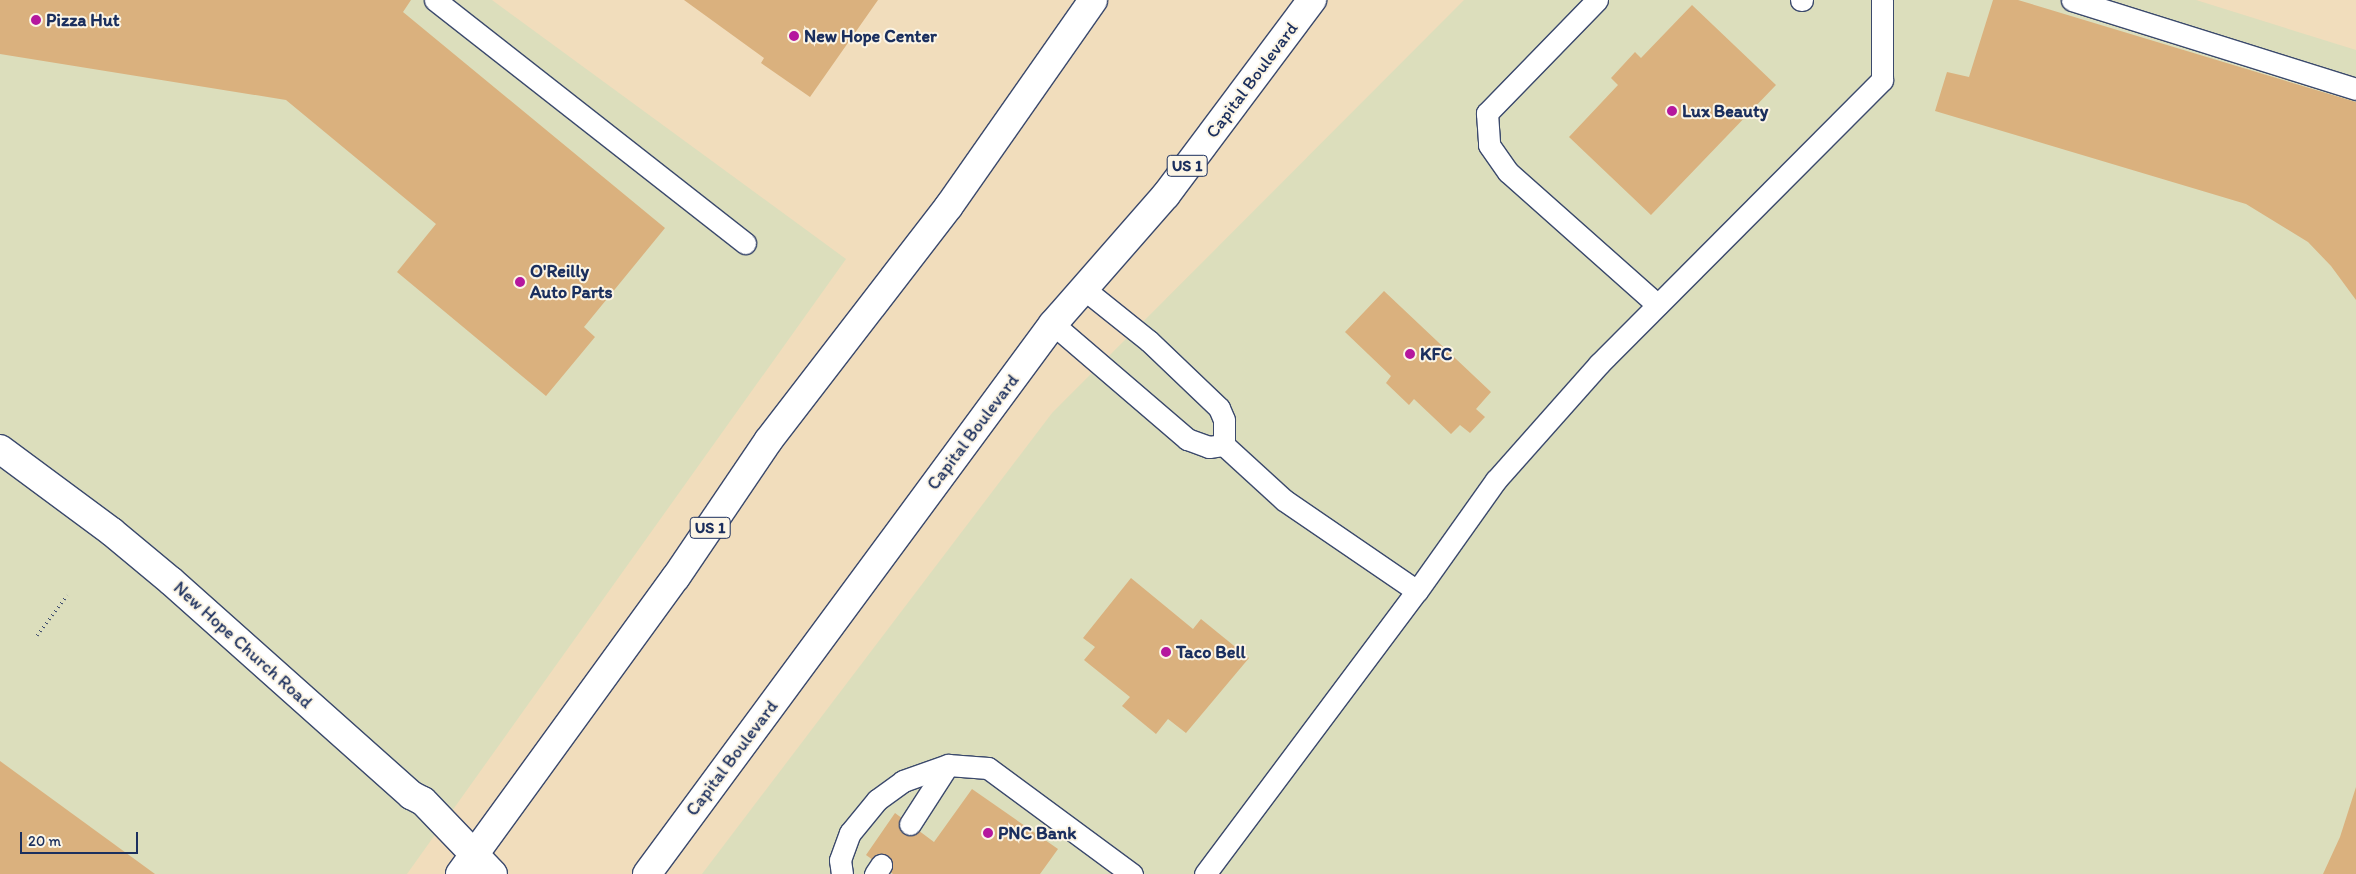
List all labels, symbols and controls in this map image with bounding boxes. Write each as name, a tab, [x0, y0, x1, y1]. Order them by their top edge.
place label: Pizza Hut	[46, 9, 120, 31]
marker: Pizza Hut	[30, 14, 42, 26]
street label: Capital Boulevard	[1201, 18, 1303, 142]
place label: New Hope Center	[804, 25, 938, 47]
marker: New Hope Center	[788, 30, 800, 42]
place label: Lux Beauty	[1682, 100, 1768, 122]
marker: Lux Beauty	[1666, 105, 1678, 117]
road number: US 1	[1166, 153, 1208, 180]
place label: O'Reilly Auto Parts	[530, 261, 612, 304]
marker: O'Reilly Auto Parts	[514, 276, 526, 288]
place label: KFC	[1420, 343, 1452, 365]
marker: KFC	[1404, 348, 1416, 360]
street label: Capital Boulevard	[922, 370, 1024, 494]
road number: US 1	[689, 514, 731, 542]
street label: New Hope Church Road	[169, 577, 317, 713]
place label: Taco Bell	[1176, 641, 1246, 663]
marker: Taco Bell	[1160, 646, 1172, 658]
street label: Capital Boulevard	[681, 696, 783, 820]
scale bar	[22, 822, 140, 854]
place label: PNC Bank	[998, 822, 1076, 844]
marker: PNC Bank	[982, 827, 994, 839]
text: 20 m	[28, 832, 61, 850]

